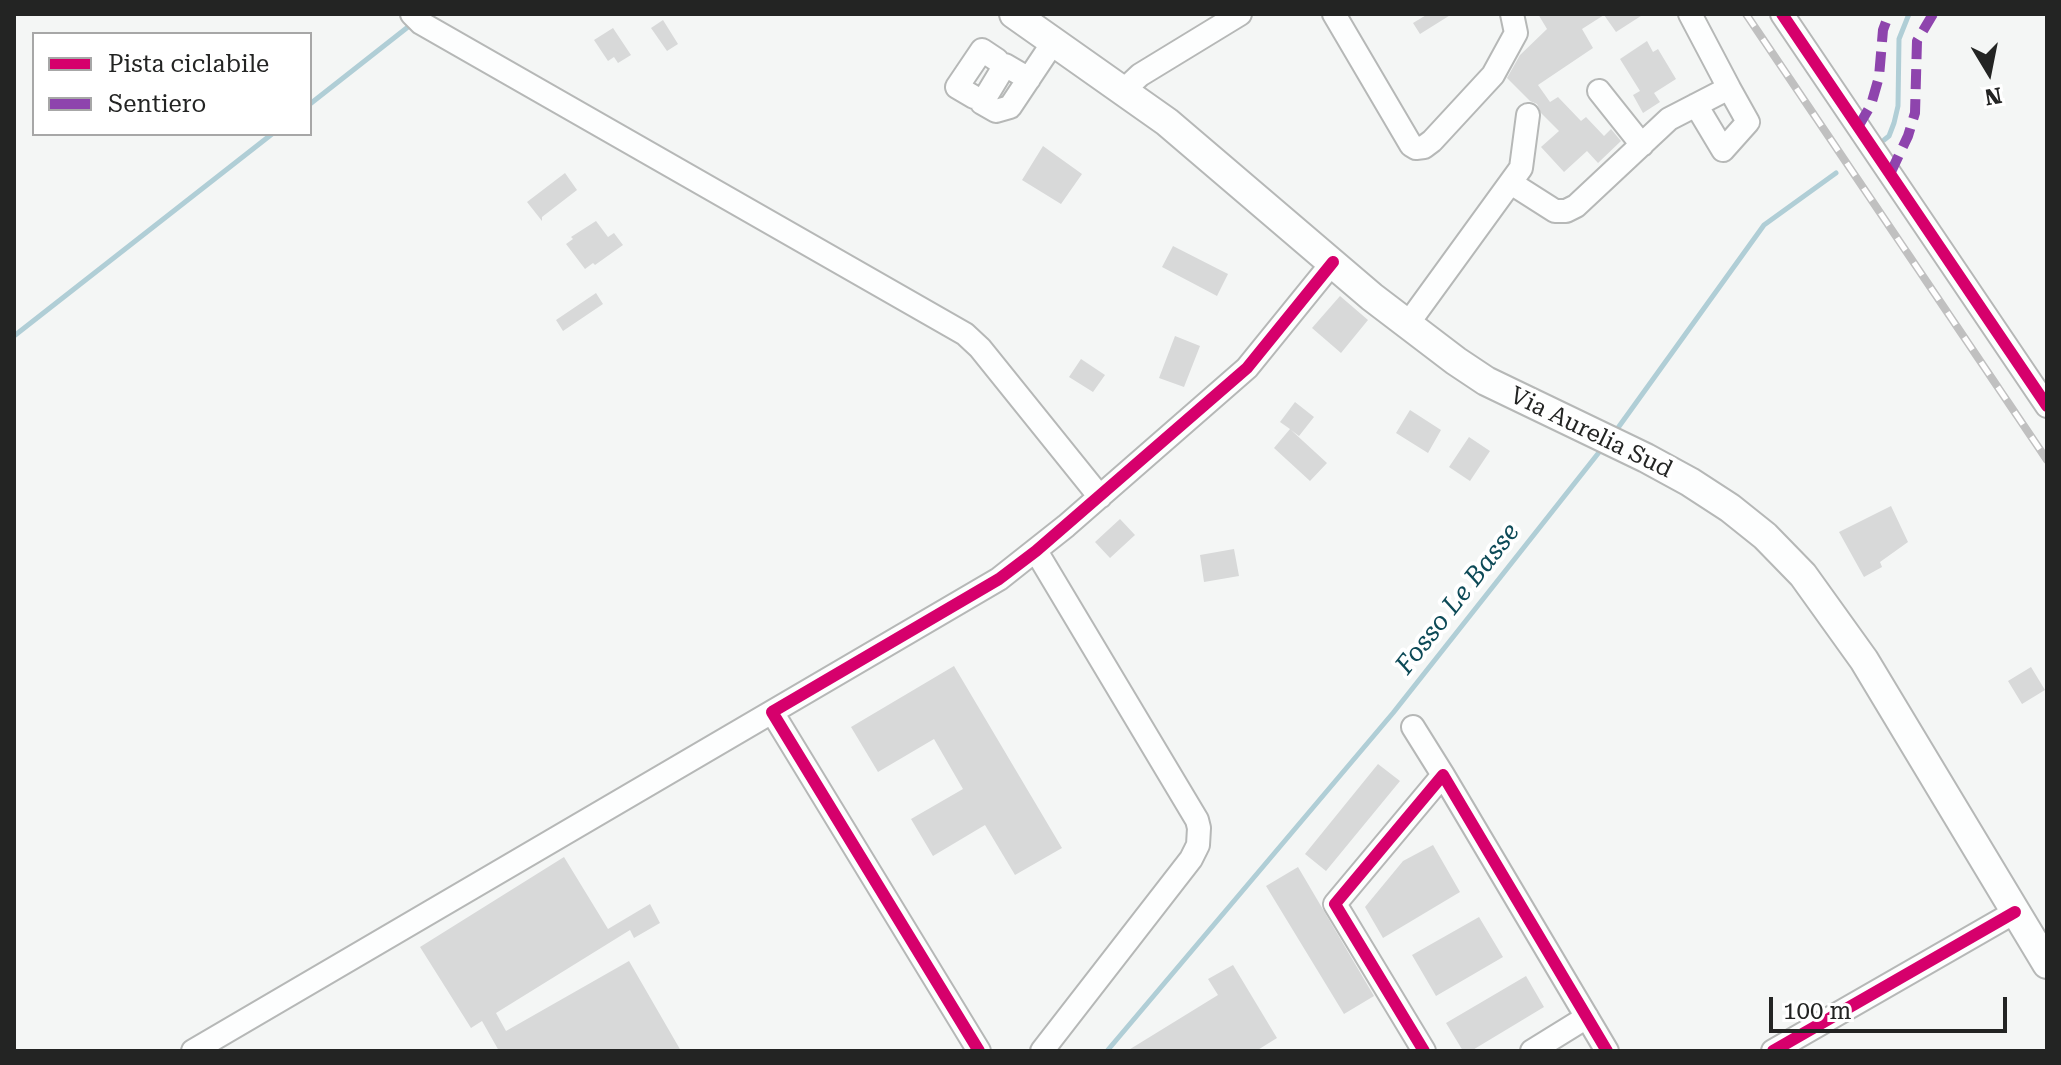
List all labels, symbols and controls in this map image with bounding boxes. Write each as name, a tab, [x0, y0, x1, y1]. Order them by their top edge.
legend	[32, 32, 312, 136]
north arrow	[1949, 32, 2029, 112]
text: Pista ciclabile	[108, 50, 269, 78]
text: N	[1983, 82, 2004, 110]
text: Sentiero	[108, 90, 206, 118]
street label: Via Aurelia Sud	[1505, 381, 1677, 485]
water label: Fosso Le Basse	[1389, 517, 1527, 681]
scale bar	[1773, 981, 2011, 1031]
text: 100 m	[1783, 997, 1851, 1025]

